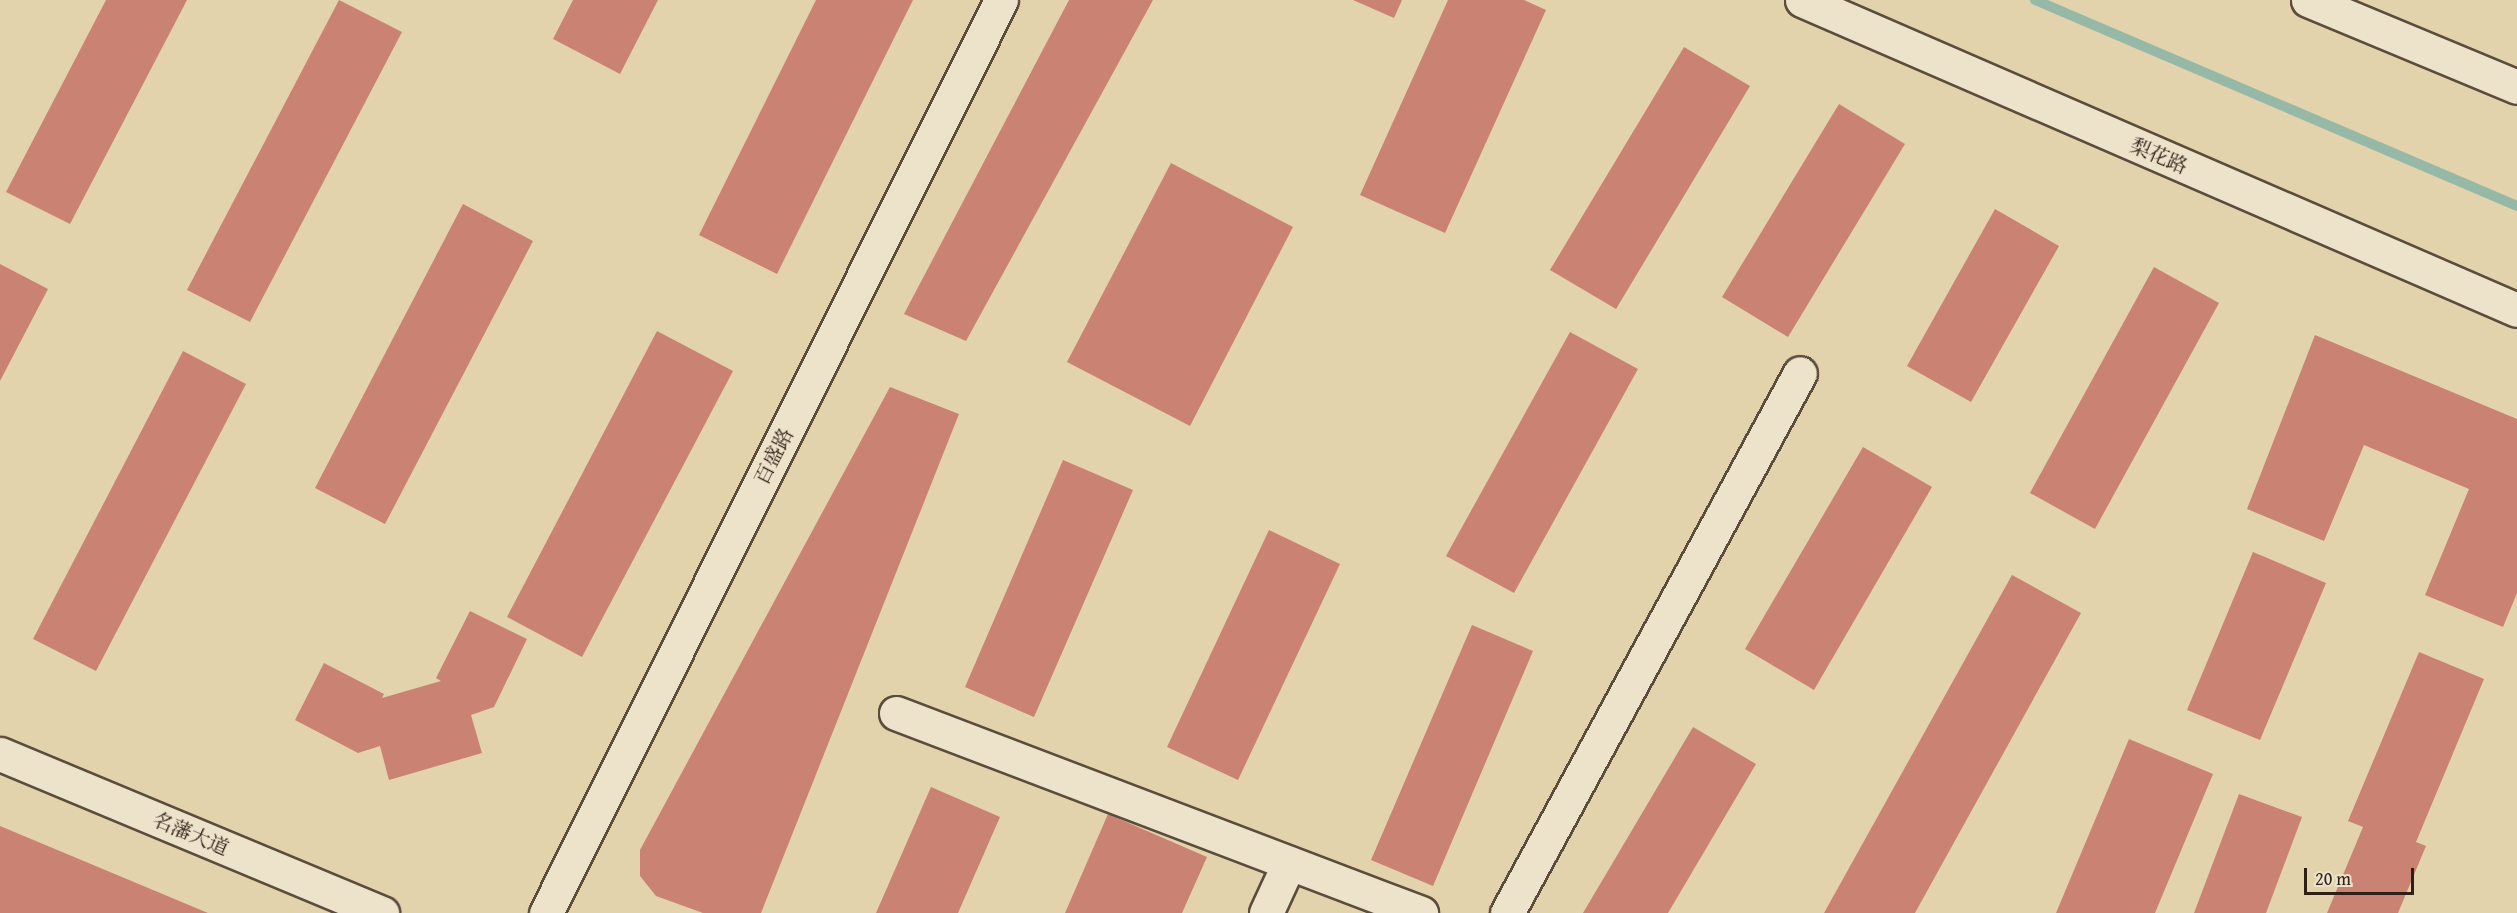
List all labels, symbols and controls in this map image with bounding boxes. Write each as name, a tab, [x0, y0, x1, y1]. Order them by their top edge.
street label: 梨花路	[2127, 132, 2191, 178]
street label: 百盛路	[749, 424, 797, 488]
street label: 名藩大道	[149, 806, 233, 860]
scale bar	[2307, 856, 2416, 894]
text: 20 m	[2315, 865, 2351, 892]

